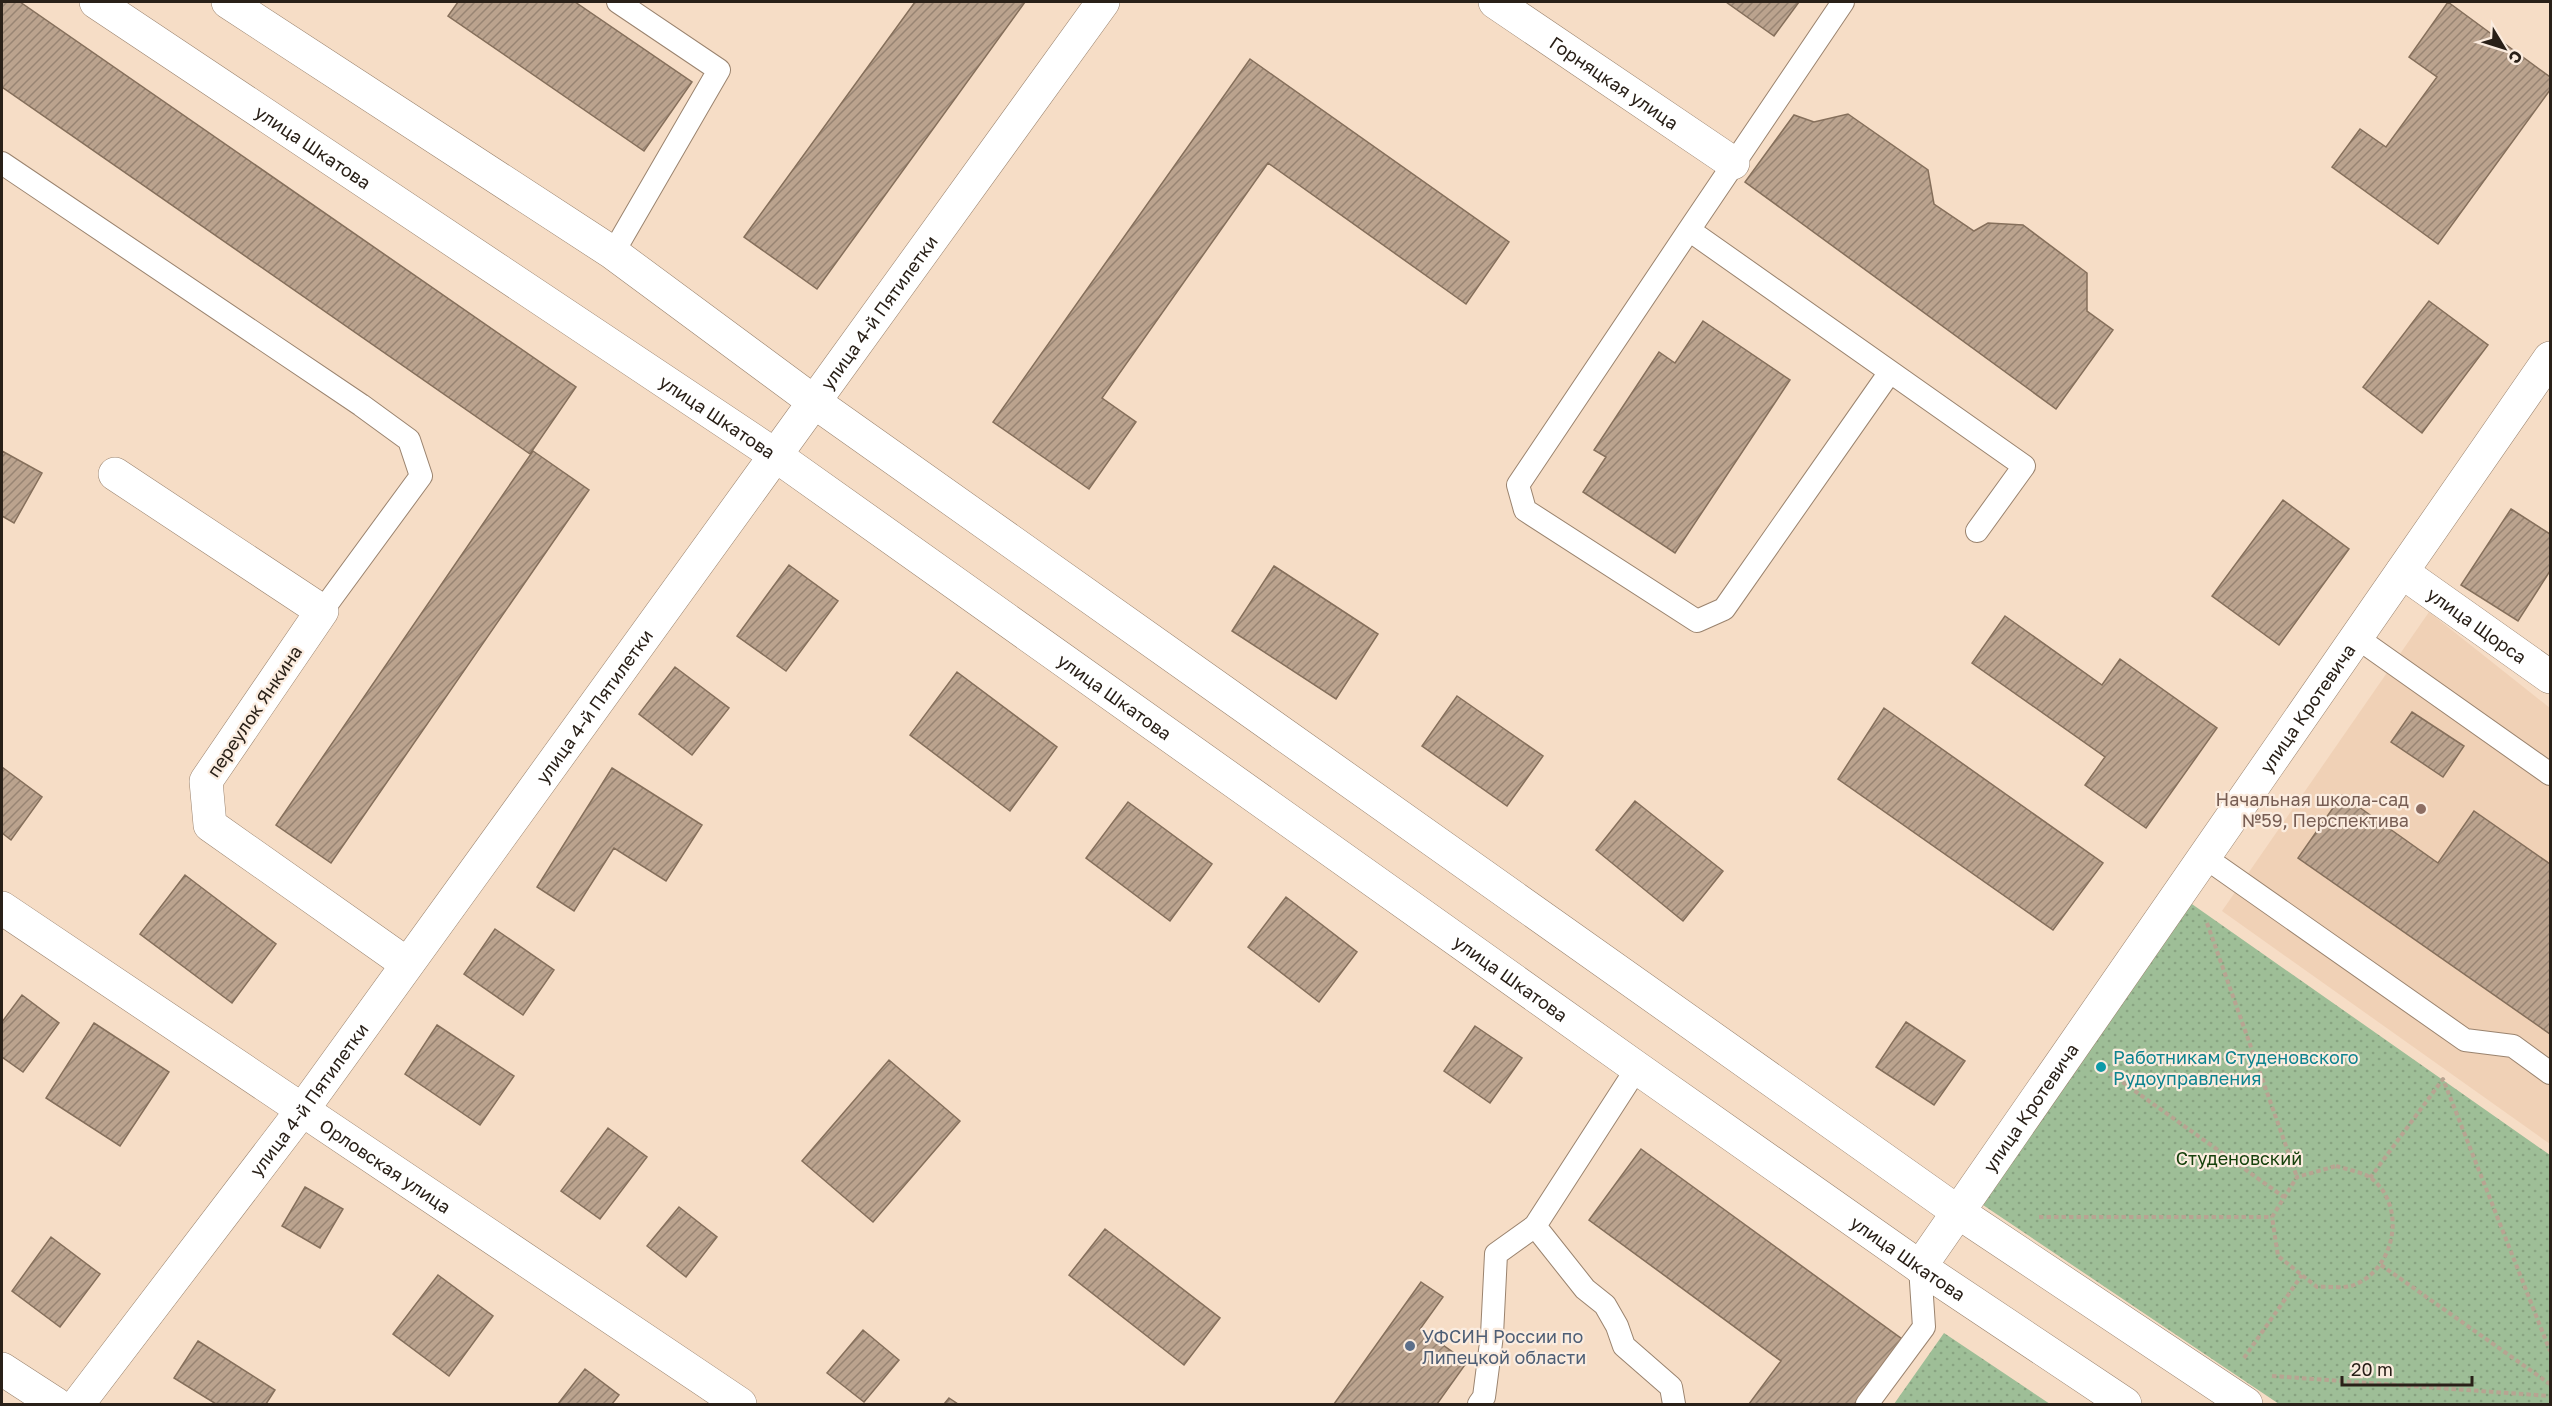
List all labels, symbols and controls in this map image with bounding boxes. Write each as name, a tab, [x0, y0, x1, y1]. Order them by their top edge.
north arrow	[2474, 18, 2534, 78]
street label: Горняцкая улица	[1546, 31, 1683, 134]
text: С	[2504, 47, 2527, 68]
street label: улица Шкатова	[251, 100, 375, 193]
street label: улица 4-й Пятилетки	[816, 231, 942, 394]
street label: улица Шкатова	[655, 370, 780, 463]
street label: улица Щорса	[2423, 582, 2531, 668]
street label: улица 4-й Пятилетки	[531, 625, 657, 788]
street label: улица Кротевича	[2255, 639, 2360, 777]
street label: переулок Янкина	[202, 641, 306, 781]
street label: улица Шкатова	[1053, 649, 1176, 745]
place label: Начальная школа-сад №59, Перспектива	[2216, 788, 2409, 831]
marker: Начальная школа-сад №59, Перспектива	[2414, 802, 2428, 816]
street label: улица Шкатова	[1449, 930, 1572, 1026]
street label: улица 4-й Пятилетки	[245, 1019, 373, 1181]
street label: улица Кротевича	[1978, 1039, 2083, 1176]
place label: Работникам Студеновского Рудоуправления	[2113, 1046, 2359, 1089]
marker: Работникам Студеновского Рудоуправления	[2094, 1060, 2108, 1074]
street label: Орловская улица	[316, 1114, 455, 1218]
park label: Студеновский	[2176, 1147, 2302, 1169]
street label: улица Шкатова	[1846, 1211, 1970, 1305]
place label: УФСИН России по Липецкой области	[1422, 1325, 1586, 1368]
marker: УФСИН России по Липецкой области	[1403, 1339, 1417, 1353]
scale bar	[2342, 1349, 2472, 1387]
text: 20 m	[2351, 1358, 2393, 1380]

